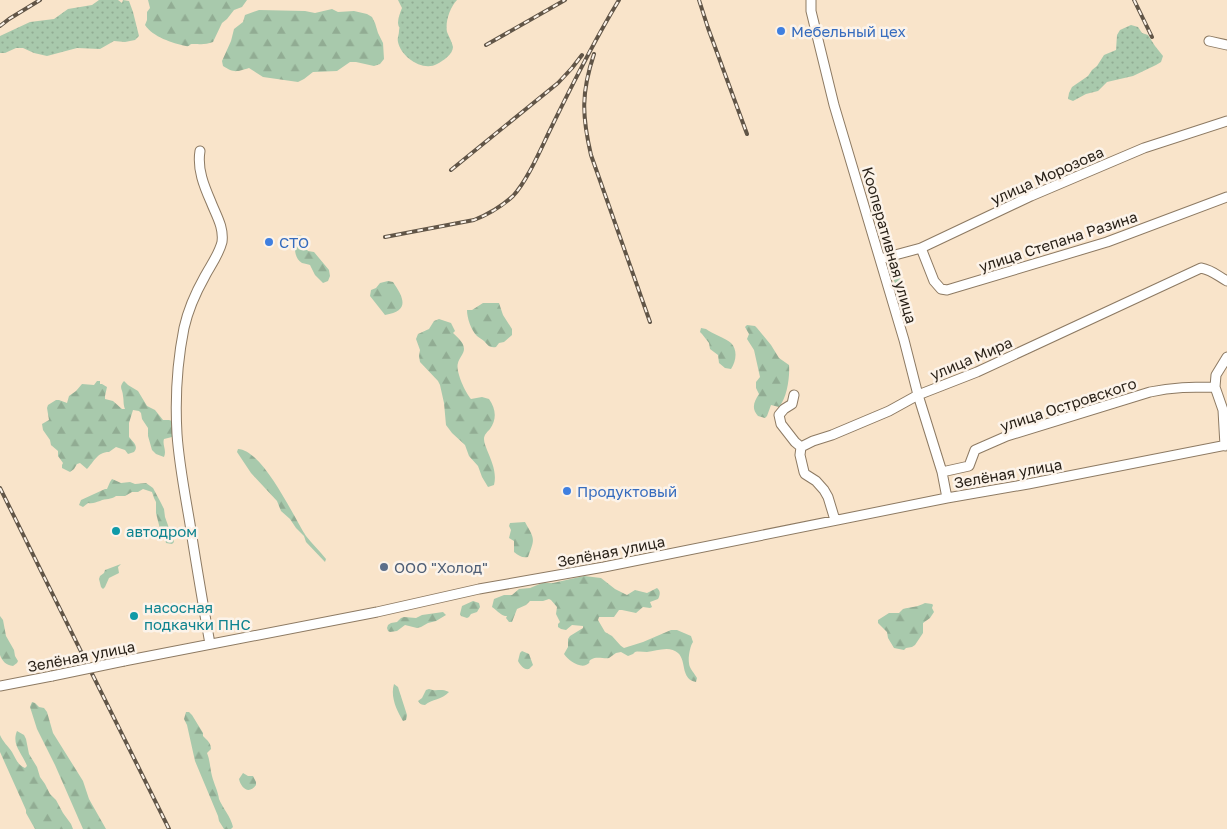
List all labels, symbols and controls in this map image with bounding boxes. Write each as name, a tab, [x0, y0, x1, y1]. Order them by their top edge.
place label: Мебельный цех	[791, 22, 906, 40]
marker: Мебельный цех	[775, 25, 787, 37]
street label: улица Морозова	[988, 142, 1106, 208]
street label: Кооперативная улица	[859, 165, 921, 325]
street label: улица Степана Разина	[976, 207, 1140, 275]
place label: СТО	[279, 233, 309, 251]
marker: СТО	[263, 236, 275, 248]
street label: улица Мира	[927, 333, 1015, 383]
street label: улица Островского	[998, 373, 1138, 435]
street label: Зелёная улица	[953, 455, 1063, 491]
place label: Продуктовый	[577, 482, 677, 500]
marker: Продуктовый	[561, 485, 573, 497]
place label: автодром	[126, 522, 197, 540]
marker: автодром	[110, 525, 122, 537]
street label: Зелёная улица	[556, 532, 666, 570]
place label: ООО "Холод"	[394, 558, 488, 576]
marker: ООО "Холод"	[378, 561, 390, 573]
place label: насосная подкачки ПНС	[144, 598, 251, 633]
marker: насосная подкачки ПНС	[128, 610, 140, 622]
street label: Зелёная улица	[26, 637, 136, 675]

